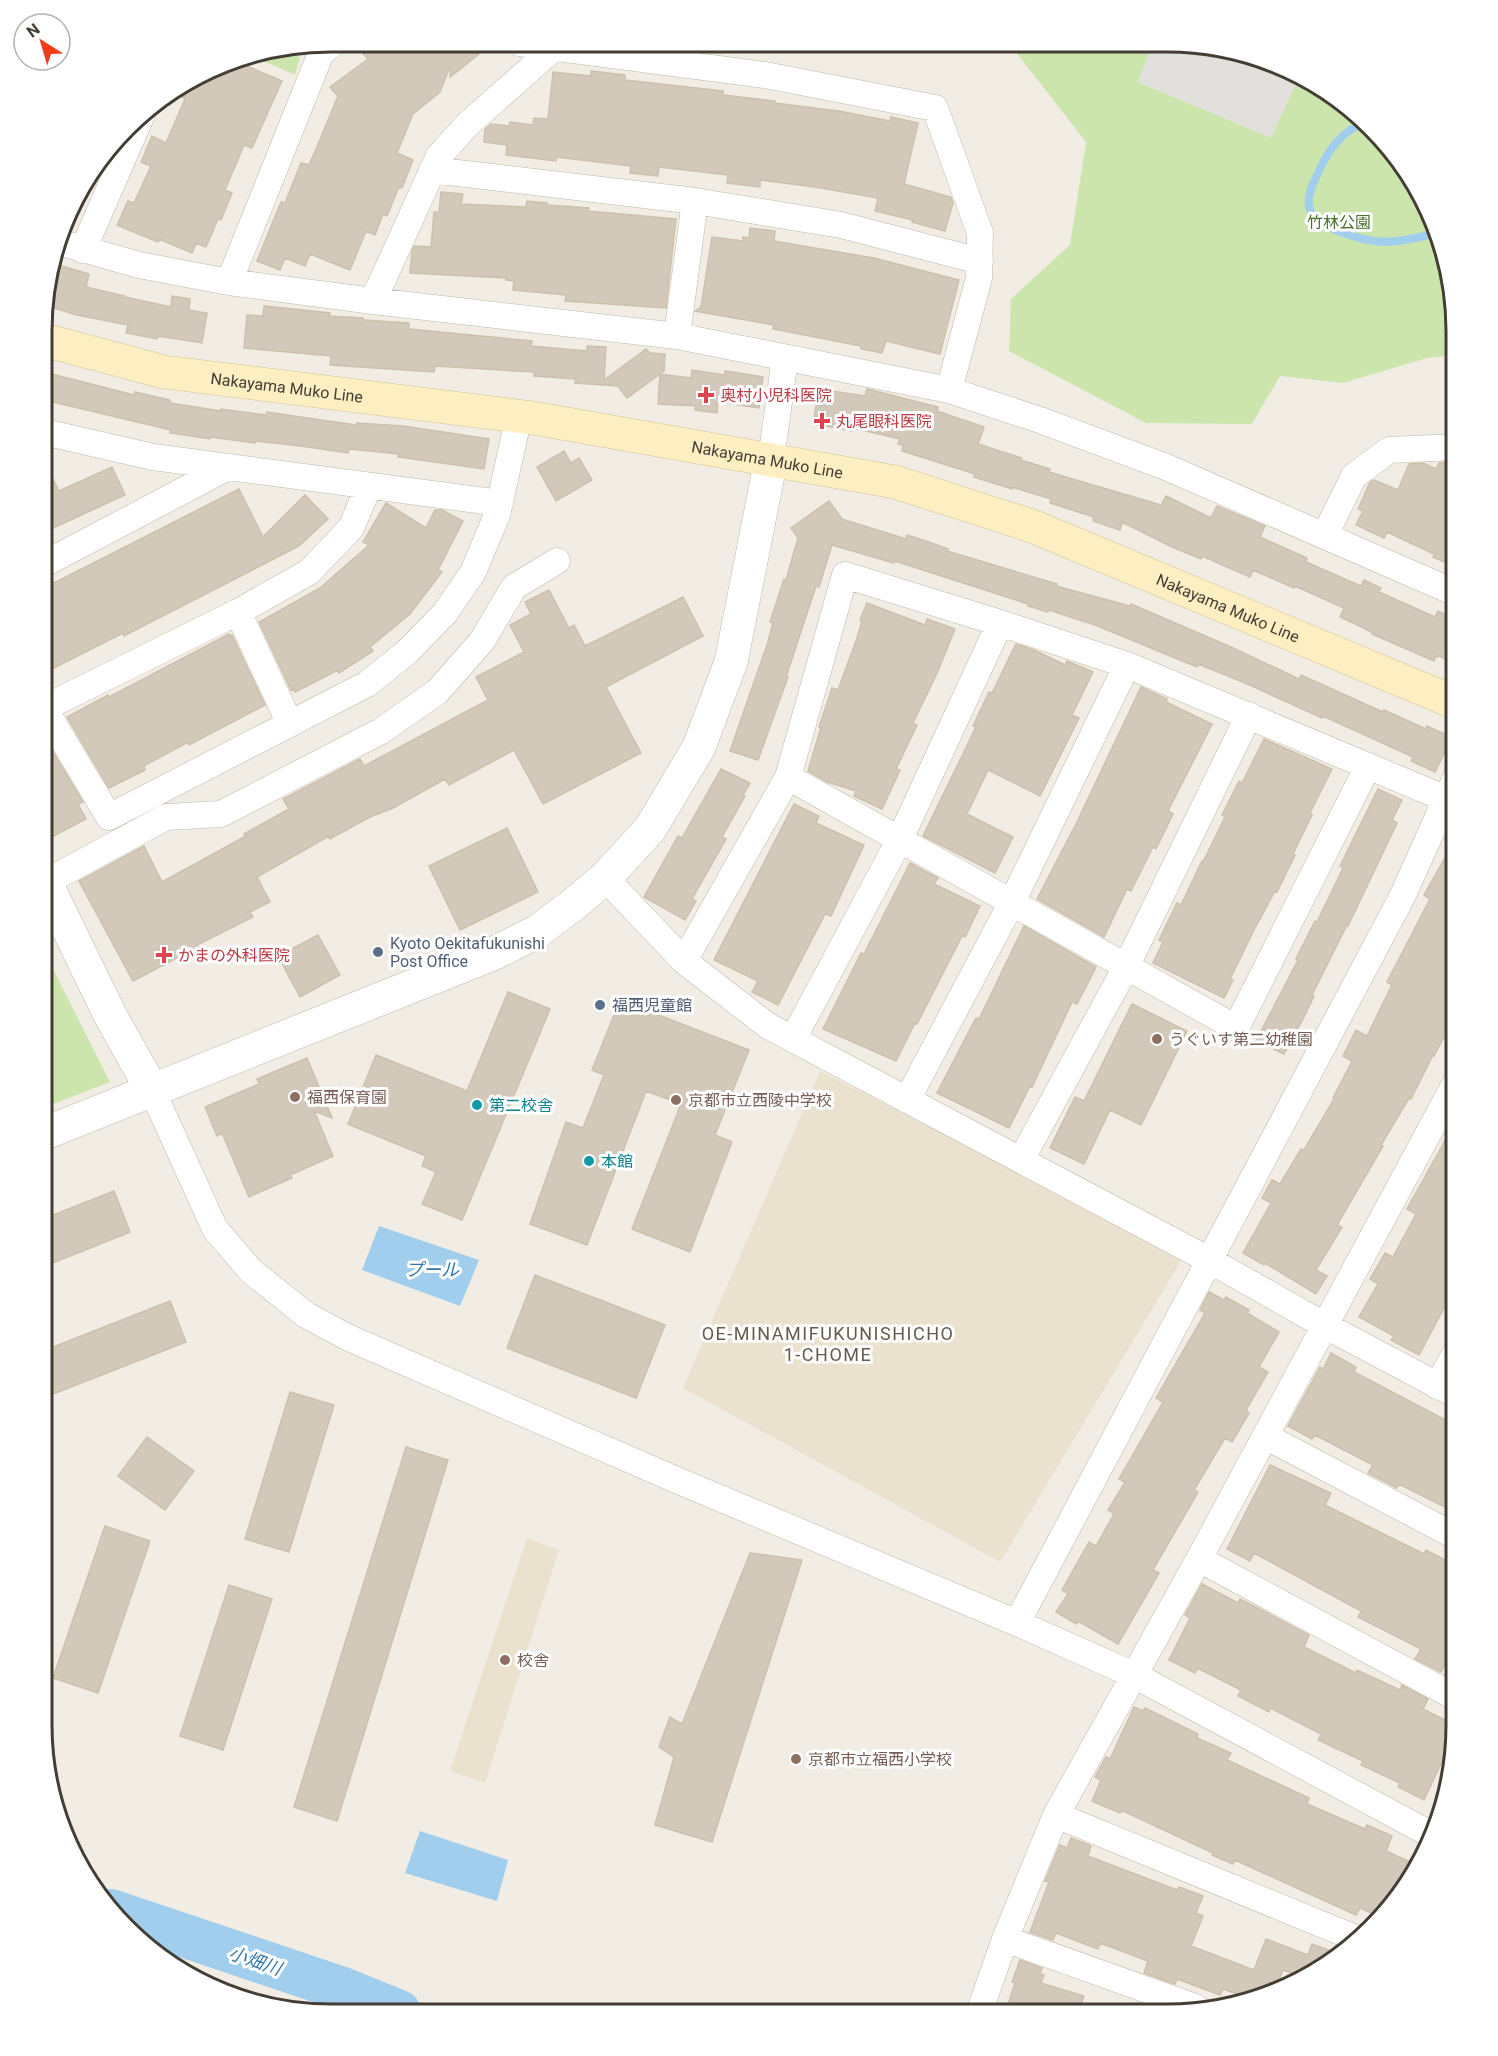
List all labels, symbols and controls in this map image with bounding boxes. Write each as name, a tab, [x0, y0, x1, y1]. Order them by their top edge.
north arrow	[12, 12, 72, 72]
text: N	[23, 19, 44, 41]
park label: 竹林公園	[1307, 213, 1371, 232]
street label: Nakayama Muko Line	[209, 369, 364, 407]
marker: 奥村小児科医院	[697, 386, 715, 404]
place label: 奥村小児科医院	[720, 386, 832, 405]
marker: 丸尾眼科医院	[813, 412, 831, 430]
place label: 丸尾眼科医院	[836, 412, 932, 431]
street label: Nakayama Muko Line	[690, 437, 844, 483]
street label: Nakayama Muko Line	[1153, 570, 1302, 647]
place label: Kyoto Oekitafukunishi Post Office	[390, 934, 545, 971]
marker: Kyoto Oekitafukunishi Post Office	[371, 945, 385, 959]
marker: かまの外科医院	[155, 946, 173, 964]
place label: かまの外科医院	[178, 946, 290, 965]
place label: 福西児童館	[612, 996, 692, 1015]
marker: 福西児童館	[593, 998, 607, 1012]
place label: うぐいす第二幼稚園	[1169, 1030, 1313, 1049]
marker: うぐいす第二幼稚園	[1150, 1032, 1164, 1046]
place label: 福西保育園	[307, 1088, 387, 1107]
marker: 福西保育園	[288, 1090, 302, 1104]
place label: 京都市立西陵中学校	[688, 1091, 832, 1110]
marker: 京都市立西陵中学校	[669, 1093, 683, 1107]
place label: 第二校舎	[489, 1096, 553, 1115]
marker: 第二校舎	[470, 1098, 484, 1112]
place label: 本館	[601, 1152, 633, 1171]
marker: 本館	[582, 1154, 596, 1168]
water label: プール	[405, 1259, 460, 1280]
district label: OE-MINAMIFUKUNISHICHO 1-CHOME	[702, 1323, 954, 1365]
place label: 校舎	[517, 1651, 549, 1670]
marker: 校舎	[498, 1653, 512, 1667]
place label: 京都市立福西小学校	[808, 1750, 952, 1769]
marker: 京都市立福西小学校	[789, 1752, 803, 1766]
water label: 小畑川	[226, 1942, 286, 1980]

